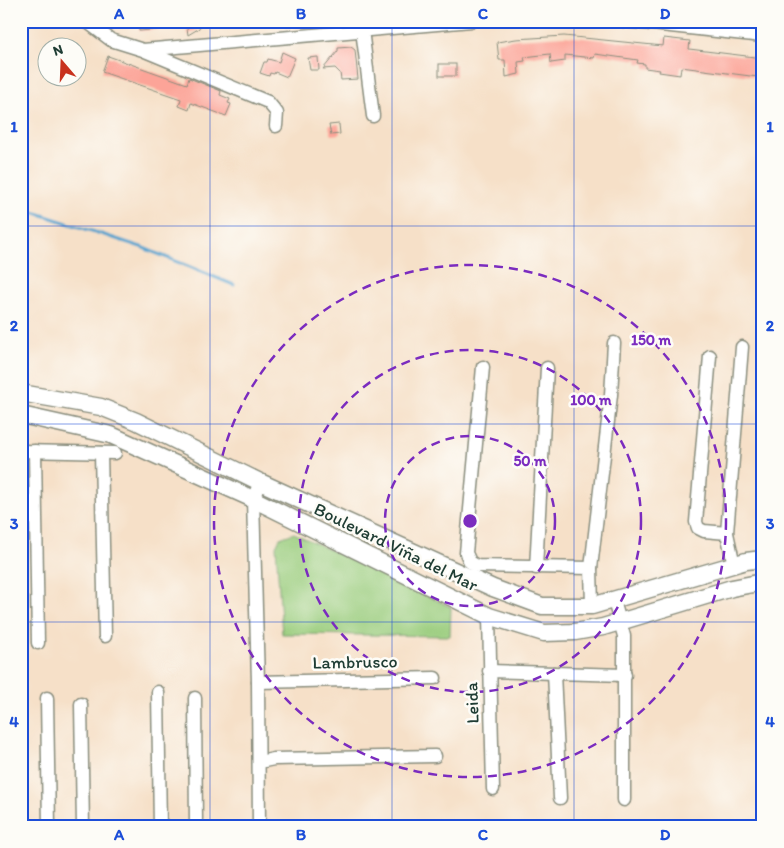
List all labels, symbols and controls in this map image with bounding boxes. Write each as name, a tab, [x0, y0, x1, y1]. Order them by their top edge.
text: A	[113, 4, 125, 23]
text: B	[296, 4, 307, 23]
text: C	[478, 4, 489, 23]
text: D	[660, 4, 671, 23]
north arrow	[38, 38, 88, 88]
text: N	[51, 41, 65, 60]
text: 1	[10, 117, 18, 136]
text: 1	[766, 117, 774, 136]
text: 2	[10, 316, 19, 335]
text: 2	[766, 316, 775, 335]
text: 150 m	[631, 331, 671, 349]
text: 100 m	[570, 391, 612, 409]
text: 50 m	[513, 452, 547, 470]
street label: Boulevard Viña del Mar	[310, 498, 482, 597]
centre of rings	[461, 512, 479, 530]
text: 3	[10, 514, 19, 533]
text: 3	[766, 514, 775, 533]
street label: Lambrusco	[312, 650, 398, 674]
street label: Leida	[460, 681, 484, 724]
text: 4	[9, 712, 19, 731]
text: 4	[765, 712, 775, 731]
text: A	[113, 825, 125, 844]
text: B	[296, 825, 307, 844]
text: C	[478, 825, 489, 844]
text: D	[660, 825, 671, 844]

